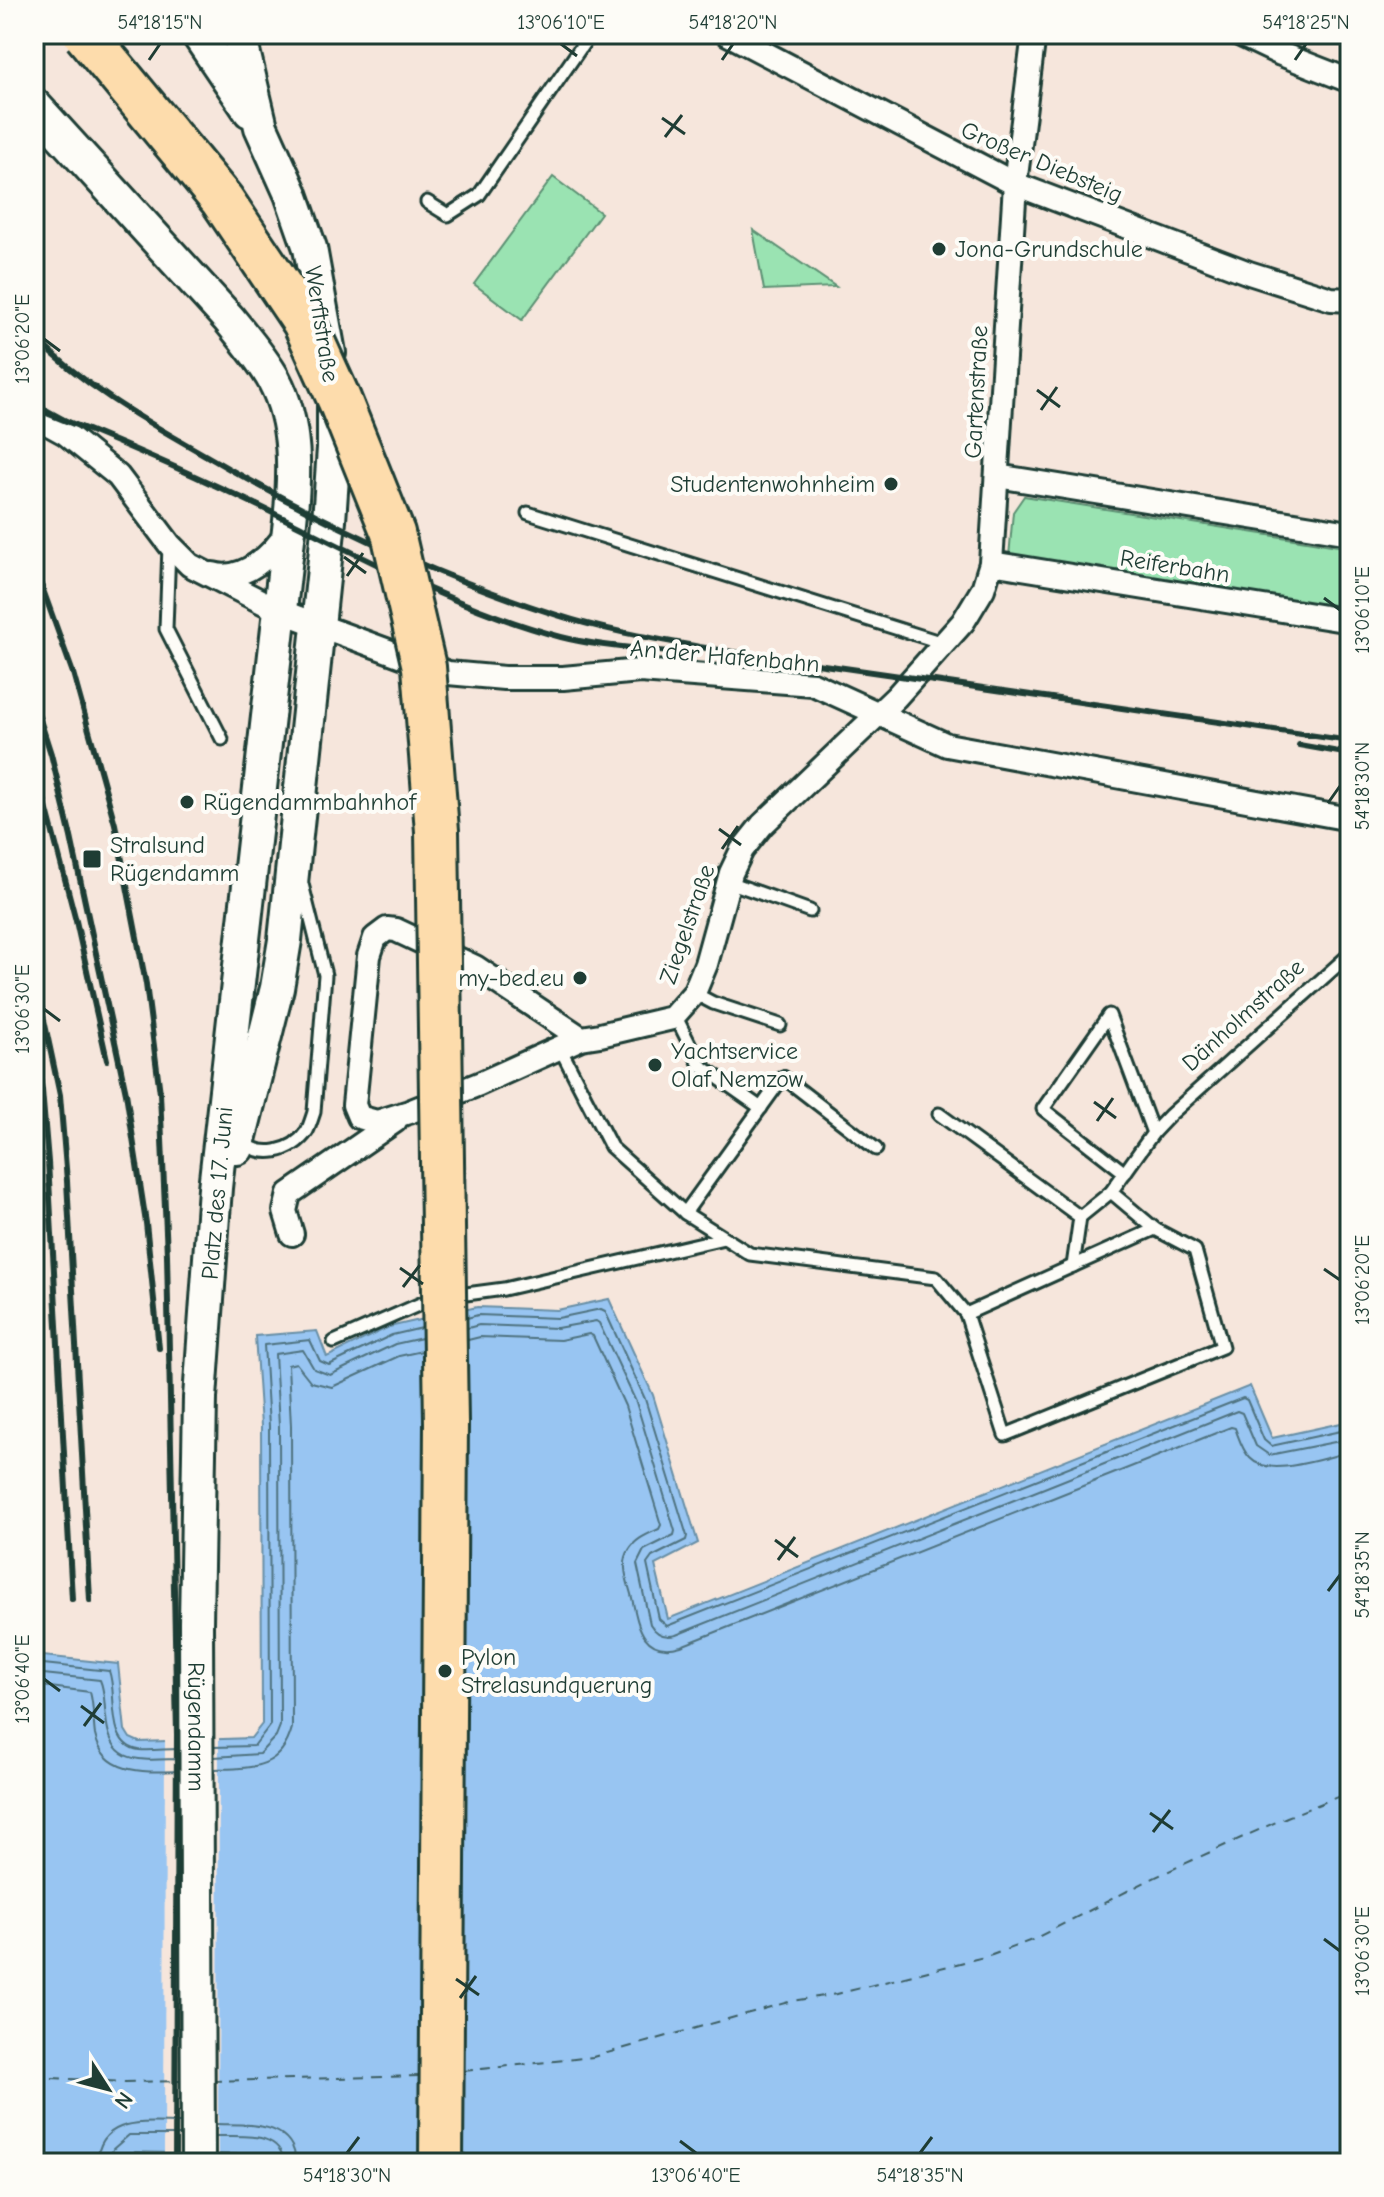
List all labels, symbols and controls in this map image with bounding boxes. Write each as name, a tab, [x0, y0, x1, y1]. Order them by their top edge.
text: 54°18'15"N	[117, 11, 203, 34]
text: 13°06'10"E	[517, 11, 605, 34]
text: 54°18'20"N	[689, 11, 777, 34]
text: 54°18'25"N	[1262, 11, 1350, 34]
street label: Großer Diebsteig	[957, 115, 1127, 209]
place label: Jona-Grundschule	[955, 235, 1143, 263]
marker: Jona-Grundschule	[930, 240, 948, 258]
street label: Werftstraße	[299, 264, 345, 384]
text: 13°06'20"E	[11, 294, 34, 384]
street label: Gartenstraße	[959, 325, 993, 459]
place label: Studentenwohnheim	[670, 470, 875, 498]
marker: Studentenwohnheim	[882, 475, 900, 493]
street label: Reiferbahn	[1118, 544, 1232, 588]
text: 13°06'10"E	[1351, 566, 1374, 654]
street label: An der Hafenbahn	[629, 634, 821, 678]
text: 54°18'30"N	[1351, 742, 1374, 830]
place label: Rügendammbahnhof	[203, 788, 417, 816]
marker: Rügendammbahnhof	[178, 793, 196, 811]
place label: Stralsund Rügendamm	[110, 831, 239, 887]
marker: Stralsund Rügendamm	[81, 848, 103, 870]
street label: Ziegelstraße	[654, 861, 720, 987]
street label: Dänholmstraße	[1176, 953, 1310, 1077]
text: 13°06'30"E	[11, 964, 34, 1054]
place label: my-bed.eu	[458, 964, 564, 992]
marker: my-bed.eu	[571, 969, 589, 987]
place label: Yachtservice Olaf Nemzow	[671, 1037, 804, 1093]
marker: Yachtservice Olaf Nemzow	[646, 1056, 664, 1074]
street label: Platz des 17. Juni	[195, 1105, 239, 1281]
text: 13°06'20"E	[1351, 1235, 1374, 1325]
text: 54°18'35"N	[1351, 1531, 1374, 1619]
text: 13°06'40"E	[11, 1634, 34, 1724]
place label: Pylon Strelasundquerung	[461, 1643, 653, 1699]
street label: Rügendamm	[182, 1662, 211, 1792]
marker: Pylon Strelasundquerung	[436, 1662, 454, 1680]
text: 13°06'30"E	[1351, 1906, 1374, 1996]
north arrow	[68, 2049, 148, 2129]
text: N	[109, 2087, 138, 2114]
text: 54°18'30"N	[303, 2164, 391, 2187]
text: 13°06'40"E	[651, 2164, 741, 2187]
text: 54°18'35"N	[876, 2164, 964, 2187]

